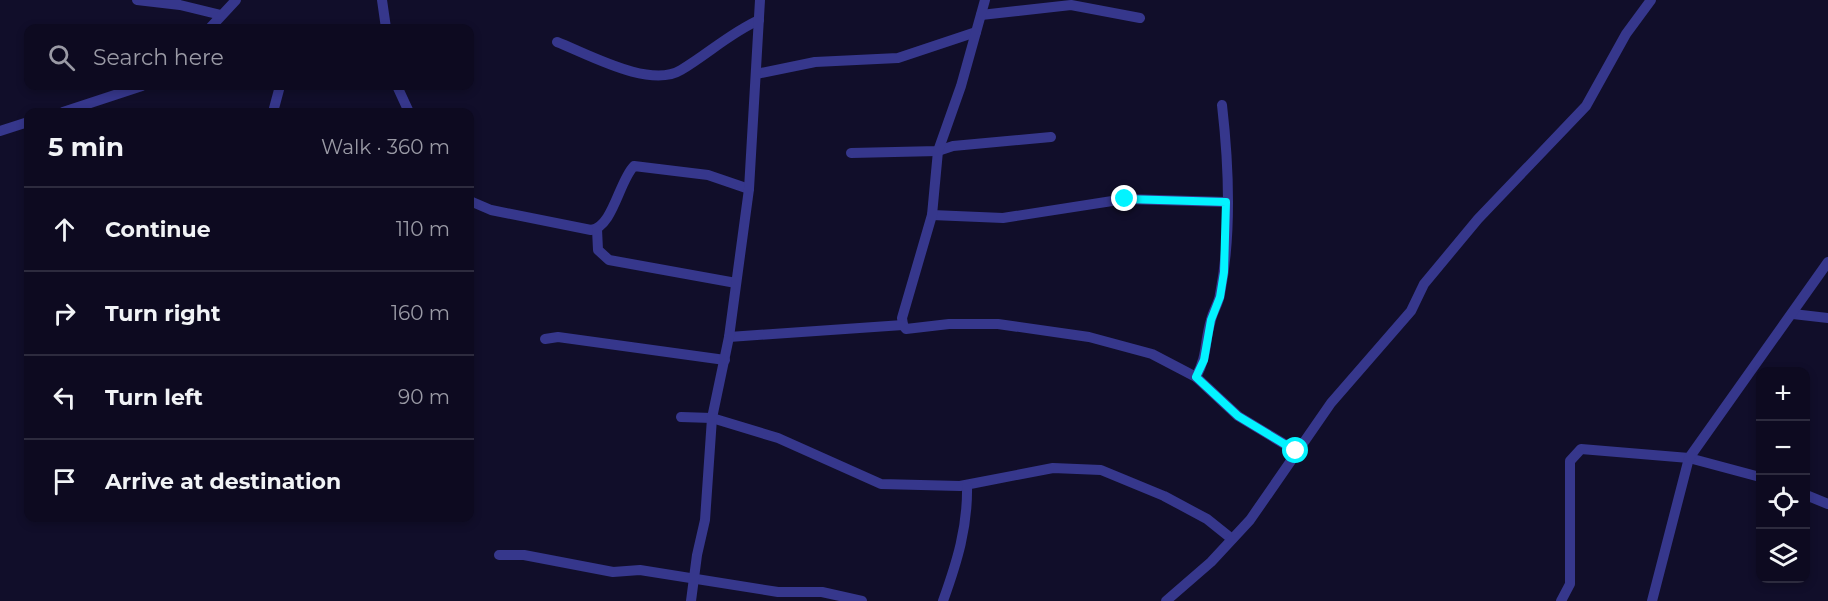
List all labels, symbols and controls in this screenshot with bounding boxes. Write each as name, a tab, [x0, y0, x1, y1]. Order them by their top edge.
search box	[24, 24, 474, 90]
icon: search	[45, 41, 78, 74]
text: Search here	[93, 44, 224, 71]
text: 5 min	[48, 131, 124, 163]
text: Walk · 360 m	[321, 135, 450, 159]
route end	[1111, 185, 1137, 211]
icon: ahead	[48, 213, 81, 246]
text: Continue	[105, 216, 211, 243]
text: 110 m	[396, 217, 450, 241]
icon: right	[48, 297, 81, 330]
text: Turn right	[105, 300, 220, 327]
text: 160 m	[391, 301, 450, 325]
map controls	[1756, 367, 1810, 583]
button: +	[1756, 367, 1810, 421]
icon: left	[48, 381, 81, 414]
text: Turn left	[105, 384, 203, 411]
text: 90 m	[398, 385, 450, 409]
button: −	[1756, 421, 1810, 475]
route start	[1282, 437, 1308, 463]
icon: arrive	[48, 465, 81, 498]
text: Arrive at destination	[105, 468, 341, 495]
button: locate	[1756, 475, 1810, 529]
button: layers	[1756, 529, 1810, 583]

